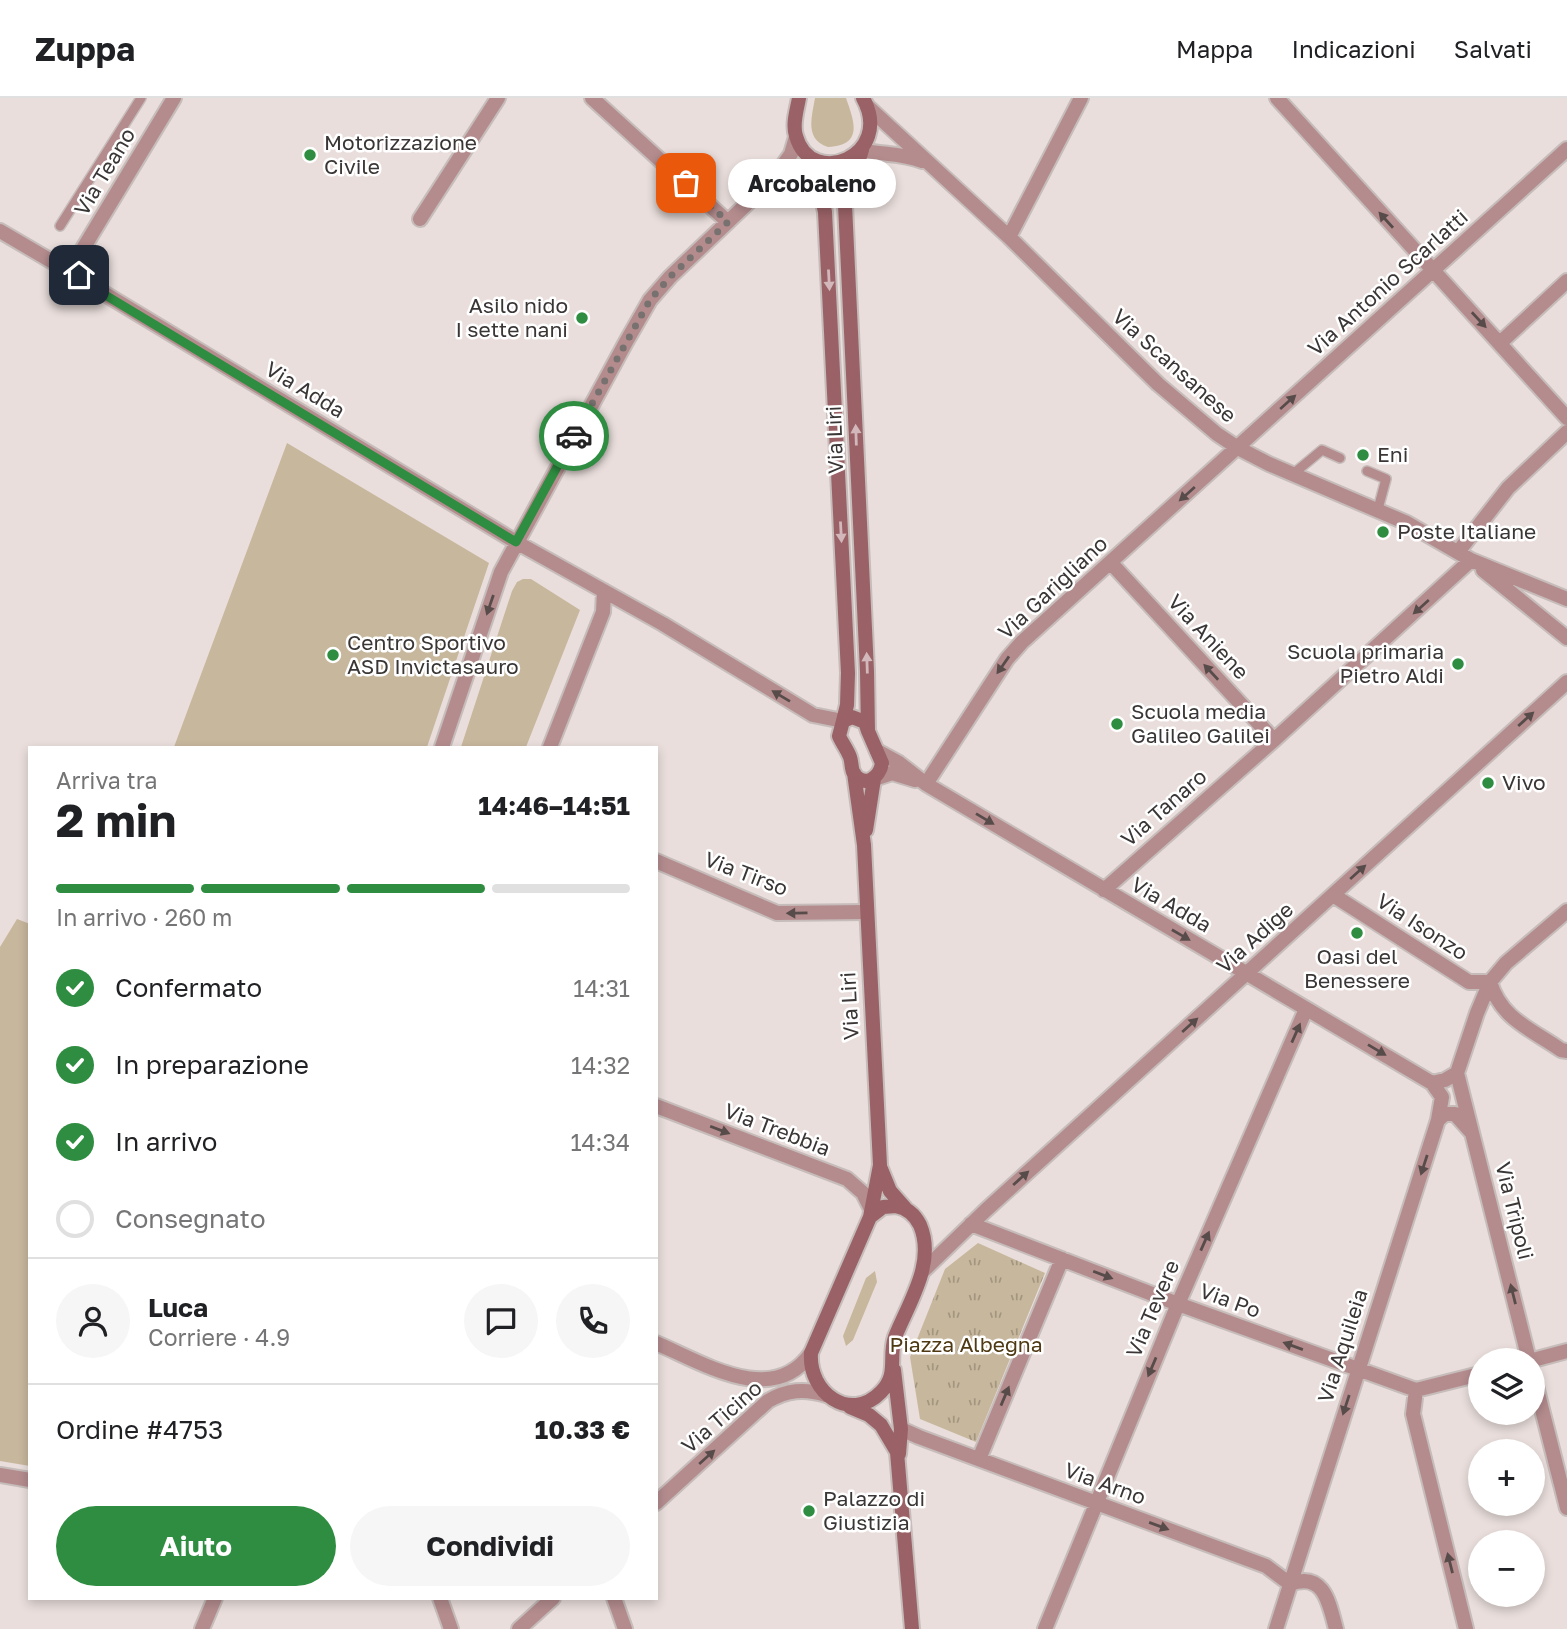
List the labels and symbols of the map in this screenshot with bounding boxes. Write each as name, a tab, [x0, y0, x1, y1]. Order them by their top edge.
street label: Via Teano	[68, 123, 140, 220]
place label: Motorizzazione Civile	[324, 129, 477, 179]
marker: Motorizzazione Civile	[302, 147, 318, 163]
pin	[656, 153, 716, 213]
callout: Arcobaleno	[728, 158, 896, 208]
street label: Via Antonio Scarlatti	[1302, 204, 1473, 361]
one-way arrow	[1379, 212, 1395, 229]
pin	[49, 245, 109, 305]
one-way arrow	[823, 269, 834, 291]
place label: Asilo nido I sette nani	[456, 292, 568, 342]
street label: Via Scansanese	[1107, 303, 1242, 428]
marker: Asilo nido I sette nani	[574, 310, 590, 326]
one-way arrow	[1470, 311, 1486, 328]
street label: Via Adda	[261, 355, 350, 423]
one-way arrow	[1279, 395, 1296, 411]
courier	[539, 401, 609, 471]
street label: Via Liri	[820, 405, 848, 475]
one-way arrow	[851, 424, 862, 446]
place label: Eni	[1377, 441, 1408, 467]
marker: Eni	[1355, 447, 1371, 463]
one-way arrow	[1178, 486, 1196, 502]
place label: Poste Italiane	[1397, 518, 1536, 544]
one-way arrow	[836, 521, 847, 543]
marker: Poste Italiane	[1375, 524, 1391, 540]
street label: Via Garigliano	[992, 530, 1112, 645]
street label: Via Aniene	[1163, 588, 1255, 684]
one-way arrow	[484, 594, 495, 615]
one-way arrow	[1413, 598, 1430, 614]
place label: Centro Sportivo ASD Invictasauro	[347, 629, 519, 679]
place label: Scuola primaria Pietro Aldi	[1287, 638, 1444, 688]
marker: Centro Sportivo ASD Invictasauro	[325, 647, 341, 663]
one-way arrow	[861, 651, 872, 673]
one-way arrow	[996, 656, 1010, 674]
marker: Scuola primaria Pietro Aldi	[1450, 656, 1466, 672]
one-way arrow	[1204, 663, 1219, 680]
one-way arrow	[771, 689, 790, 702]
place label: Scuola media Galileo Galilei	[1131, 698, 1270, 748]
one-way arrow	[1517, 711, 1535, 727]
marker: Scuola media Galileo Galilei	[1109, 716, 1125, 732]
street label: Via Tanaro	[1115, 763, 1212, 852]
place label: Vivo	[1502, 769, 1546, 795]
marker: Vivo	[1480, 775, 1496, 791]
one-way arrow	[975, 813, 994, 825]
street label: Via Tirso	[701, 845, 792, 901]
one-way arrow	[1349, 864, 1367, 880]
street label: Via Adda	[1127, 871, 1216, 937]
street label: Via Isonzo	[1372, 887, 1473, 965]
street label: Via Adige	[1211, 896, 1298, 978]
one-way arrow	[786, 907, 808, 919]
marker: Oasi del Benessere	[1349, 925, 1365, 941]
one-way arrow	[1171, 929, 1190, 941]
place label: Oasi del Benessere	[1304, 943, 1410, 993]
street label: Via Liri	[834, 971, 864, 1041]
one-way arrow	[1181, 1017, 1199, 1033]
one-way arrow	[1291, 1022, 1302, 1043]
one-way arrow	[1367, 1044, 1386, 1056]
street label: Via Trebbia	[721, 1097, 834, 1161]
one-way arrow	[710, 1125, 731, 1136]
one-way arrow	[1418, 1154, 1428, 1175]
street label: Via Tripoli	[1490, 1159, 1540, 1262]
one-way arrow	[1012, 1170, 1030, 1186]
one-way arrow	[1199, 1231, 1211, 1251]
street label: Via Tevere	[1120, 1256, 1184, 1361]
one-way arrow	[1093, 1269, 1114, 1280]
street label: Via Po	[1196, 1277, 1264, 1323]
one-way arrow	[1507, 1282, 1518, 1304]
street label: Via Aquileia	[1311, 1286, 1373, 1406]
park label: Piazza Albegna	[889, 1331, 1043, 1357]
one-way arrow	[1282, 1341, 1303, 1352]
one-way arrow	[1146, 1356, 1157, 1377]
street label: Via Ticino	[676, 1374, 767, 1458]
one-way arrow	[999, 1386, 1011, 1406]
one-way arrow	[1340, 1394, 1351, 1415]
one-way arrow	[698, 1449, 716, 1465]
street label: Via Arno	[1061, 1456, 1150, 1510]
place label: Palazzo di Giustizia	[823, 1485, 925, 1535]
marker: Palazzo di Giustizia	[801, 1503, 817, 1519]
one-way arrow	[1149, 1521, 1170, 1532]
one-way arrow	[1444, 1552, 1455, 1574]

